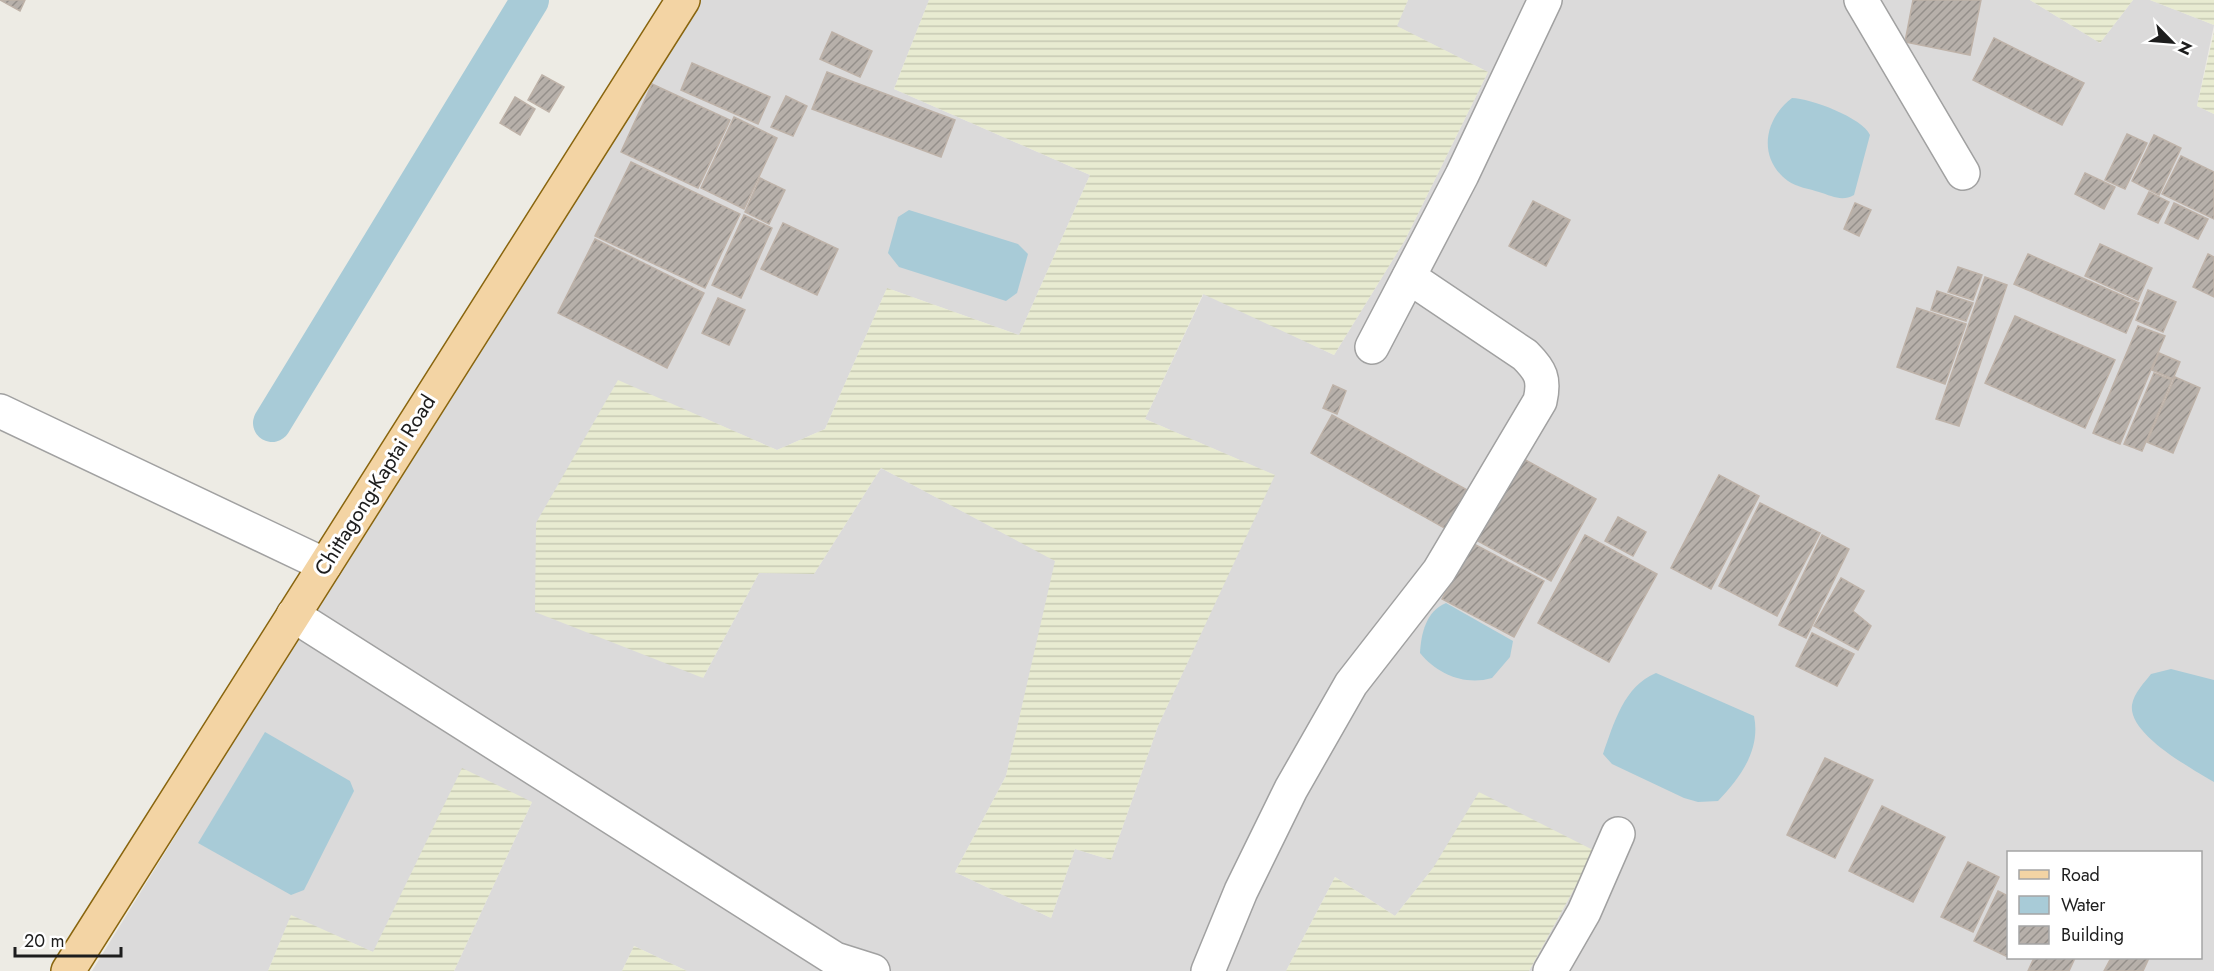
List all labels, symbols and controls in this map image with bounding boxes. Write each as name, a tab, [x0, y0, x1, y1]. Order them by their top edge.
north arrow	[2142, 12, 2202, 72]
text: N	[2172, 38, 2198, 59]
street label: Chittagong-Kaptai Road	[307, 389, 443, 581]
legend	[2007, 851, 2202, 959]
text: Road	[2061, 862, 2100, 888]
text: Water	[2061, 892, 2106, 918]
scale bar	[15, 920, 122, 958]
text: Building	[2061, 922, 2124, 948]
text: 20 m	[24, 928, 64, 954]

